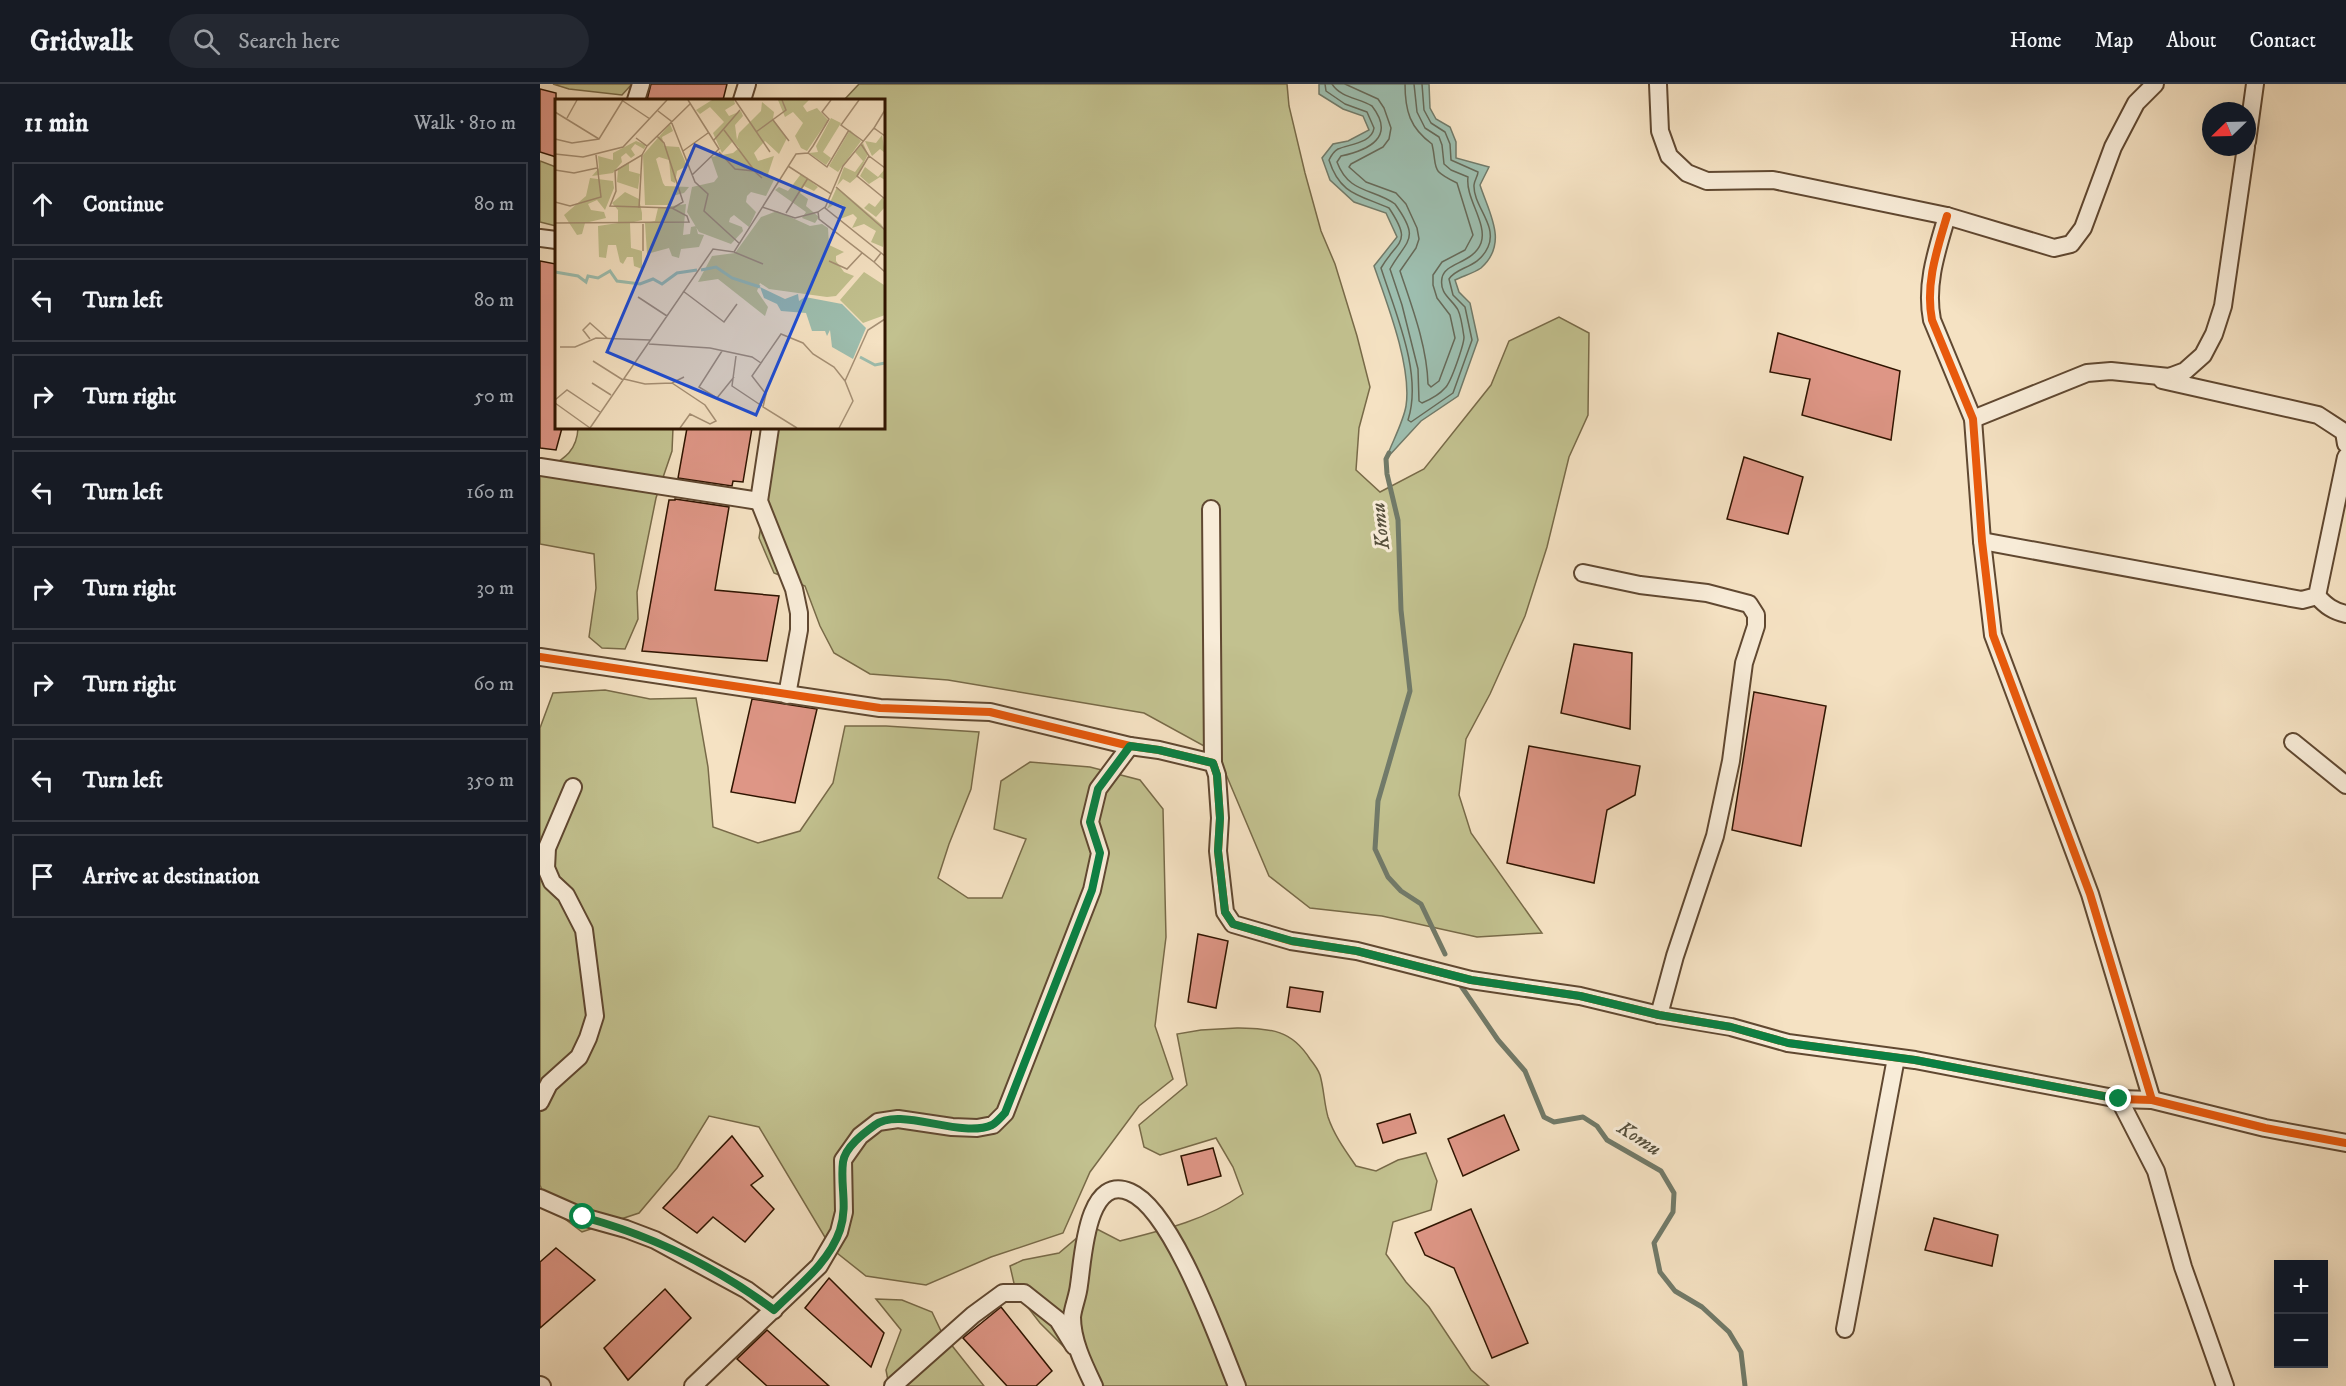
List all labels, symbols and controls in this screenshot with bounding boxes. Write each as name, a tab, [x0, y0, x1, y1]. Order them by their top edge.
search box	[169, 14, 589, 68]
text: Gridwalk	[30, 24, 133, 59]
icon: search	[190, 25, 223, 58]
text: Search here	[238, 28, 340, 55]
text: Home	[2010, 28, 2062, 54]
text: Map	[2095, 28, 2133, 54]
text: About	[2166, 28, 2217, 54]
text: Contact	[2250, 28, 2316, 54]
inset map	[555, 99, 885, 429]
north arrow	[2202, 102, 2256, 156]
text: 11 min	[24, 107, 89, 140]
text: Walk · 810 m	[414, 111, 516, 136]
icon: ahead	[26, 188, 59, 221]
text: Continue	[83, 191, 164, 218]
text: 80 m	[474, 192, 514, 217]
icon: left	[26, 284, 59, 317]
text: Turn left	[83, 287, 163, 314]
text: 80 m	[474, 288, 514, 313]
icon: right	[26, 380, 59, 413]
text: Turn right	[83, 383, 176, 410]
text: 50 m	[474, 384, 514, 409]
icon: left	[26, 476, 59, 509]
text: Turn left	[83, 479, 163, 506]
text: 160 m	[466, 480, 514, 505]
water label: Komu	[1366, 501, 1396, 552]
icon: right	[26, 572, 59, 605]
text: Turn right	[83, 575, 176, 602]
text: 30 m	[476, 576, 514, 601]
icon: right	[26, 668, 59, 701]
text: Turn right	[83, 671, 176, 698]
text: 60 m	[474, 672, 514, 697]
icon: left	[26, 764, 59, 797]
text: Turn left	[83, 767, 163, 794]
text: 350 m	[467, 768, 514, 793]
icon: arrive	[26, 860, 59, 893]
text: Arrive at destination	[83, 863, 260, 890]
route end	[2105, 1085, 2131, 1111]
water label: Komu	[1612, 1115, 1666, 1162]
route start	[569, 1203, 595, 1229]
map controls	[2274, 1260, 2328, 1368]
button: +	[2274, 1260, 2328, 1314]
button: −	[2274, 1314, 2328, 1368]

